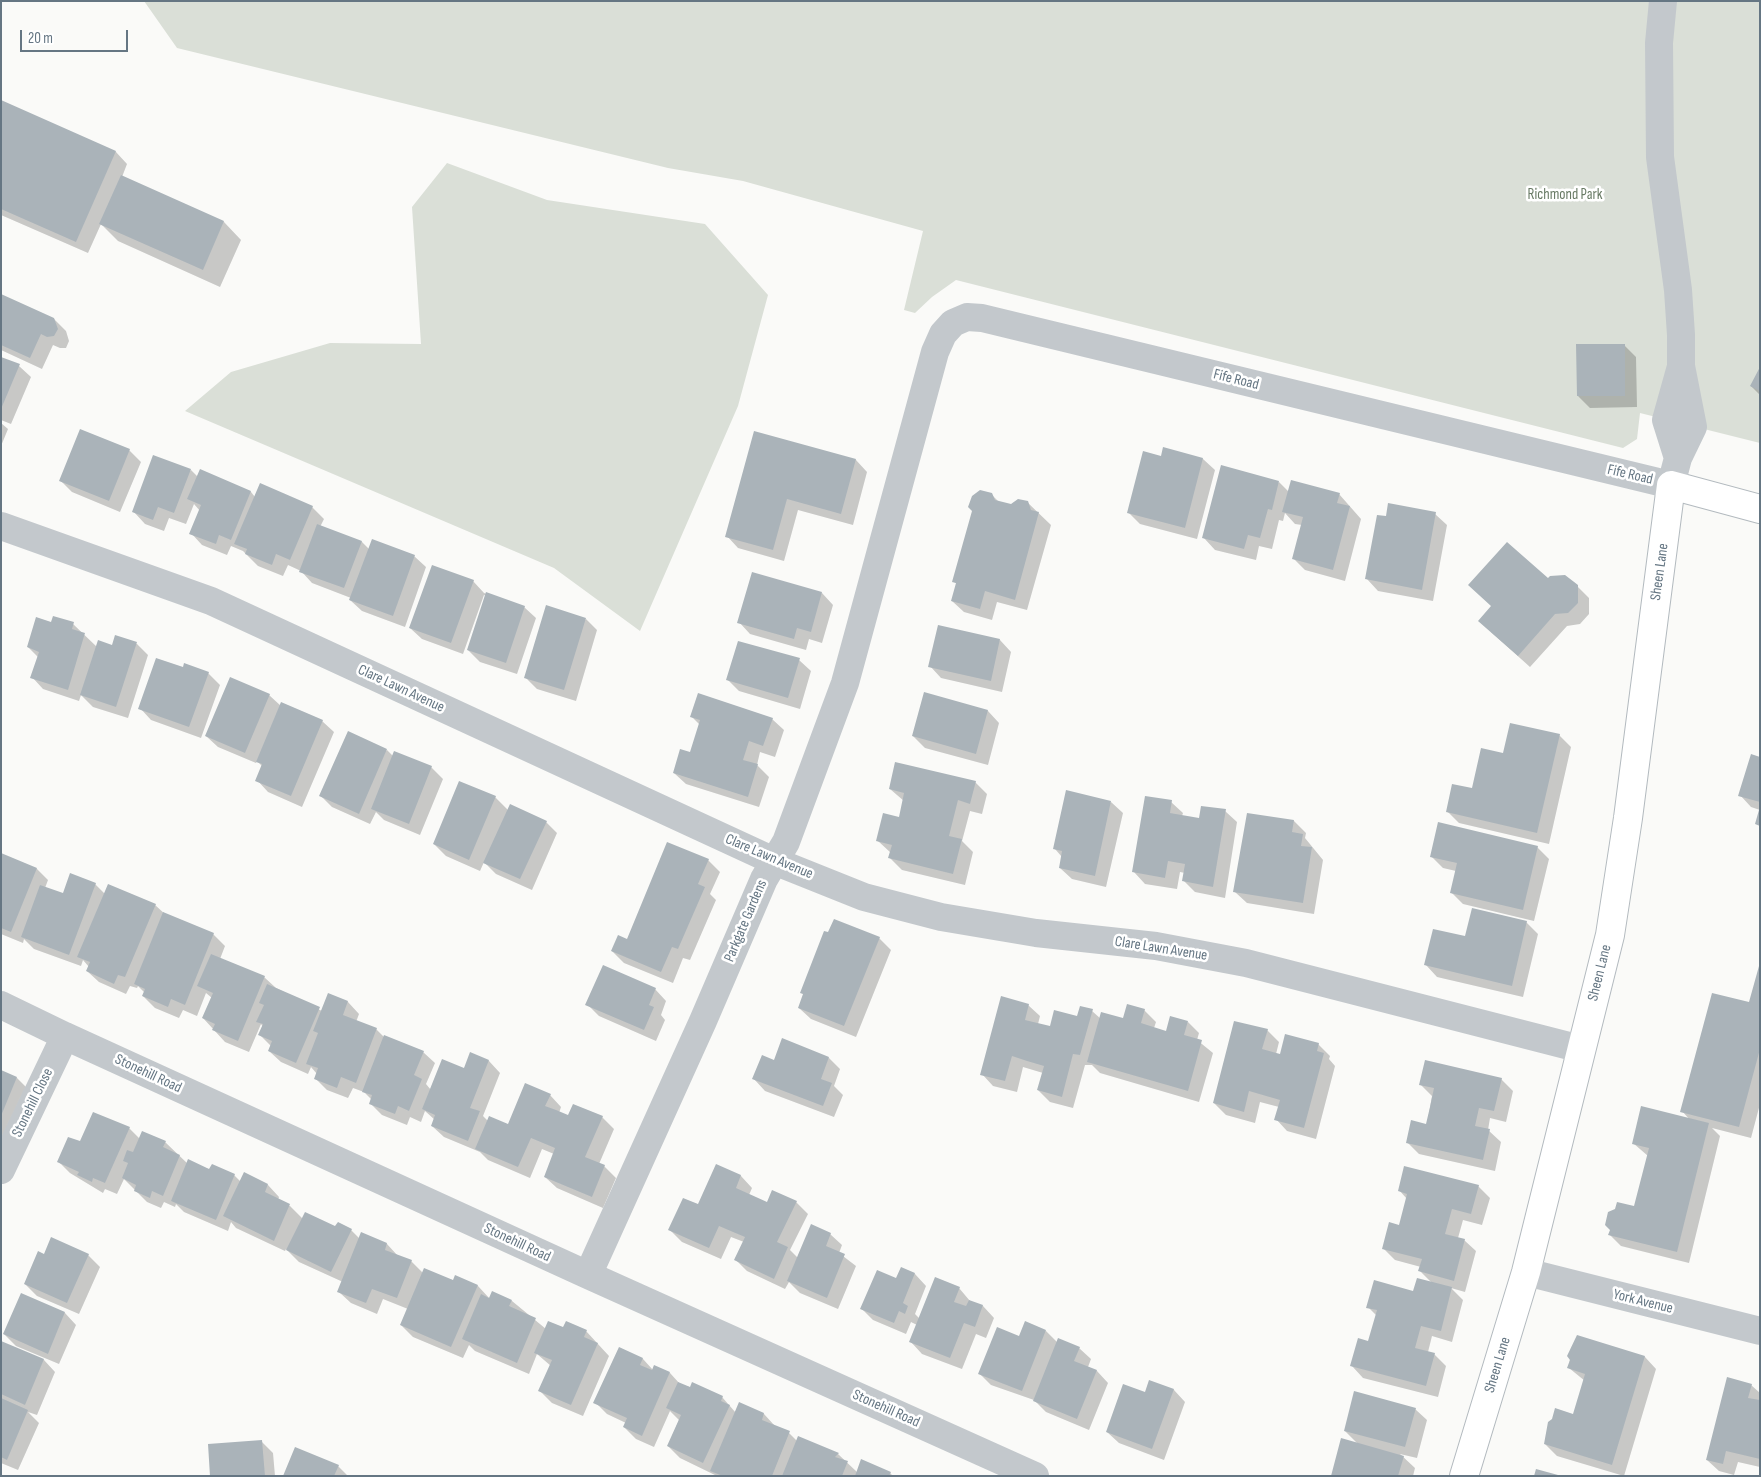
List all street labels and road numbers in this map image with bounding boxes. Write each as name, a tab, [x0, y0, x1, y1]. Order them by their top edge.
street label: Fife Road	[1211, 366, 1261, 394]
street label: Fife Road	[1606, 461, 1654, 489]
street label: Sheen Lane	[1647, 542, 1673, 602]
street label: Clare Lawn Avenue	[355, 661, 447, 717]
street label: Clare Lawn Avenue	[722, 830, 816, 884]
street label: Parkgate Gardens	[721, 877, 771, 965]
street label: Clare Lawn Avenue	[1113, 933, 1209, 965]
street label: Sheen Lane	[1584, 943, 1616, 1003]
street label: Stonehill Road	[112, 1051, 184, 1097]
street label: Stonehill Close	[9, 1066, 57, 1140]
street label: Stonehill Road	[481, 1220, 553, 1266]
street label: York Avenue	[1611, 1286, 1675, 1318]
street label: Sheen Lane	[1481, 1335, 1515, 1395]
street label: Stonehill Road	[850, 1386, 922, 1432]

